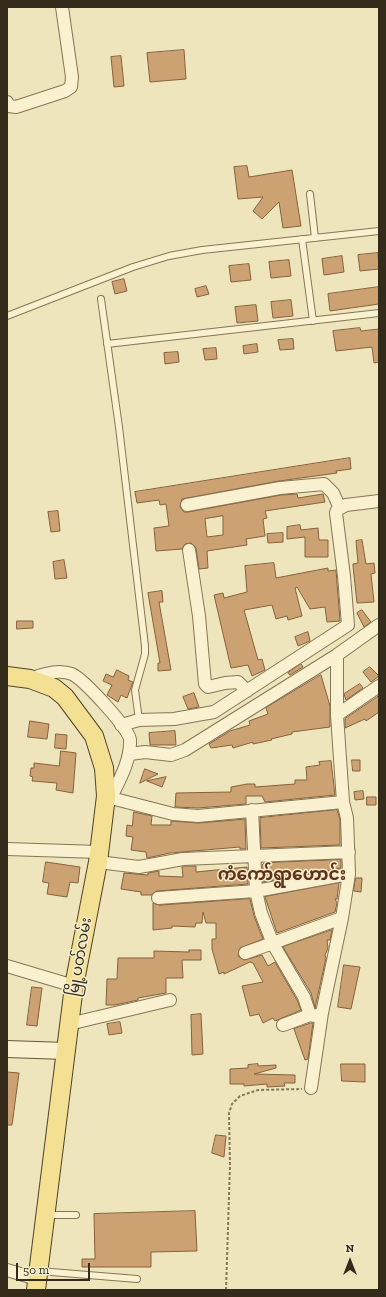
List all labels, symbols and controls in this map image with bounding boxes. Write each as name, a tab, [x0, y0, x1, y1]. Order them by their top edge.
district label: ကံကော်ရွာဟောင်း	[218, 865, 346, 885]
street label: မြို့ပတ်လမ်း	[64, 916, 96, 998]
north arrow	[330, 1241, 370, 1281]
text: N	[346, 1242, 354, 1255]
scale bar	[18, 1255, 92, 1281]
text: 50 m	[23, 1263, 49, 1277]

